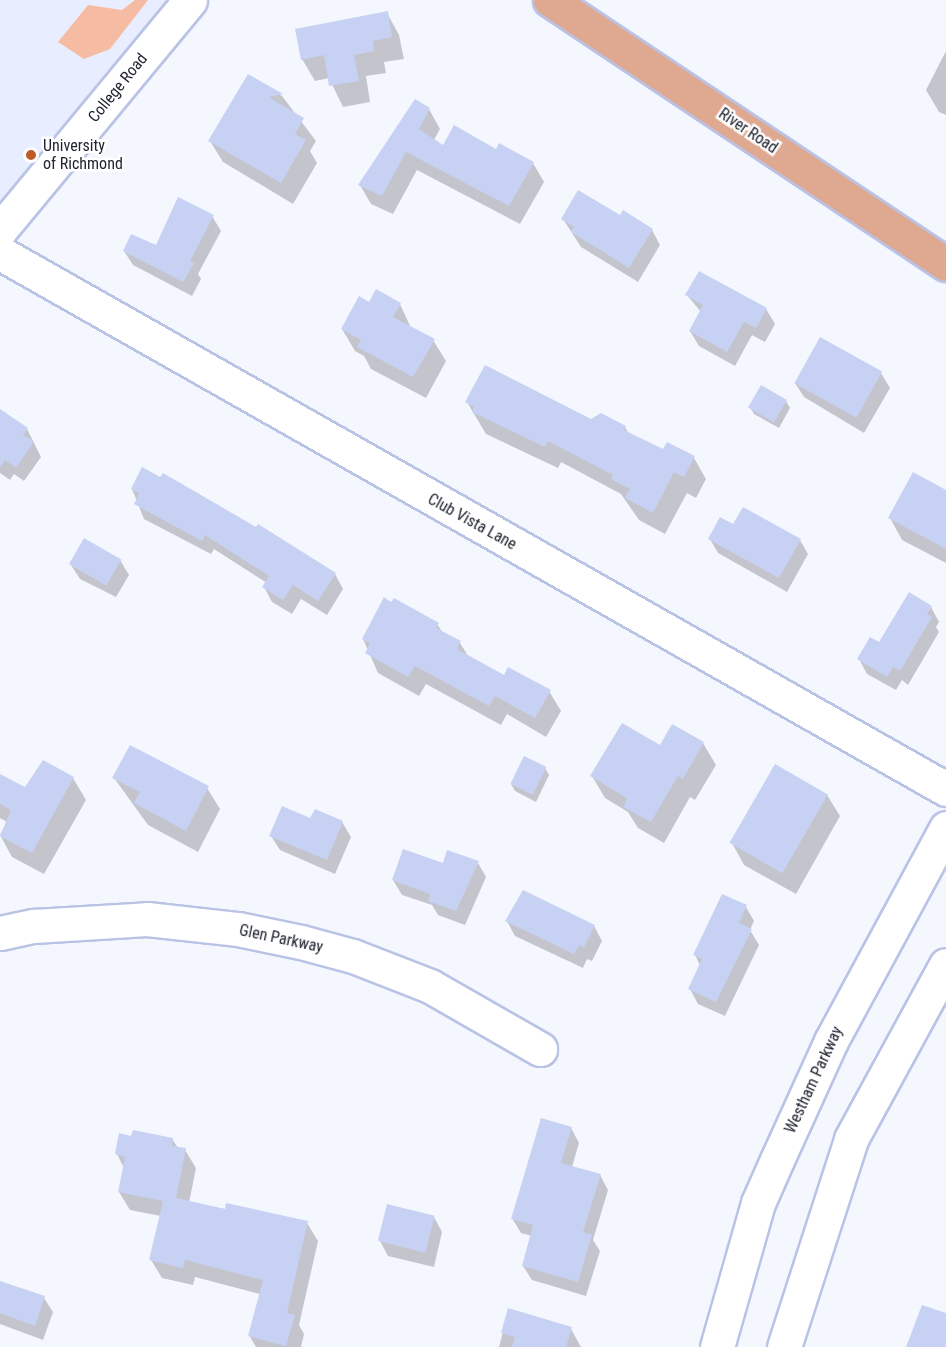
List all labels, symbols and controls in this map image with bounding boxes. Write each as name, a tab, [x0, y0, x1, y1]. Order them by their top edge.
street label: College Road	[84, 50, 152, 126]
street label: River Road	[715, 104, 781, 158]
place label: University of Richmond	[43, 136, 123, 174]
marker: University of Richmond	[24, 148, 38, 162]
street label: Club Vista Lane	[424, 490, 520, 554]
street label: Glen Parkway	[237, 921, 325, 957]
street label: Westham Parkway	[781, 1024, 847, 1136]

